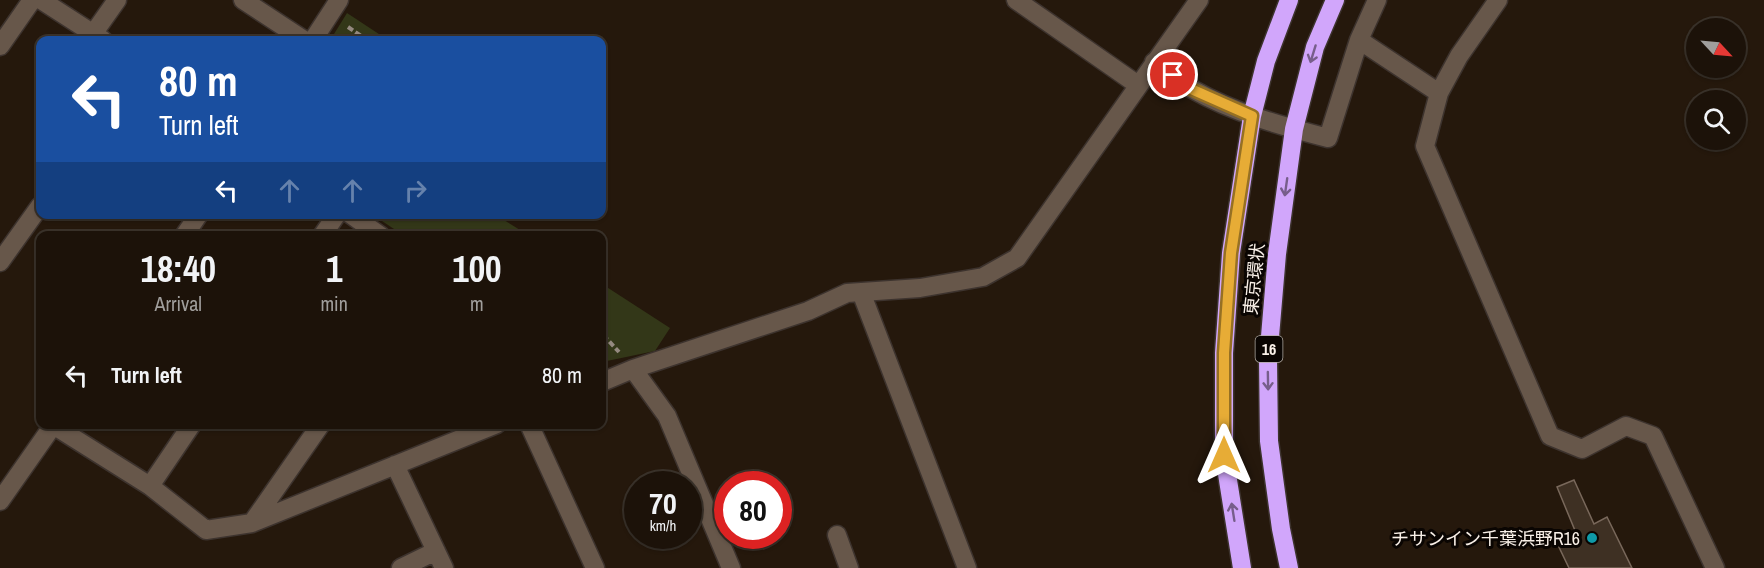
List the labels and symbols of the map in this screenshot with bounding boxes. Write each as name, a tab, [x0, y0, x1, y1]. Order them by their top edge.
north arrow	[1686, 18, 1746, 78]
one-way arrow	[1307, 44, 1318, 63]
pin	[1147, 49, 1198, 100]
one-way arrow	[1280, 176, 1291, 196]
street label: 東京環状	[1238, 242, 1270, 316]
road number: 16	[1256, 336, 1282, 362]
one-way arrow	[1262, 370, 1274, 390]
position arrow	[1192, 423, 1256, 487]
speed limit sign: 80	[714, 471, 792, 549]
one-way arrow	[1227, 502, 1238, 522]
place label: チサンイン千葉浜野R16	[1391, 526, 1580, 551]
marker: チサンイン千葉浜野R16	[1585, 531, 1599, 545]

